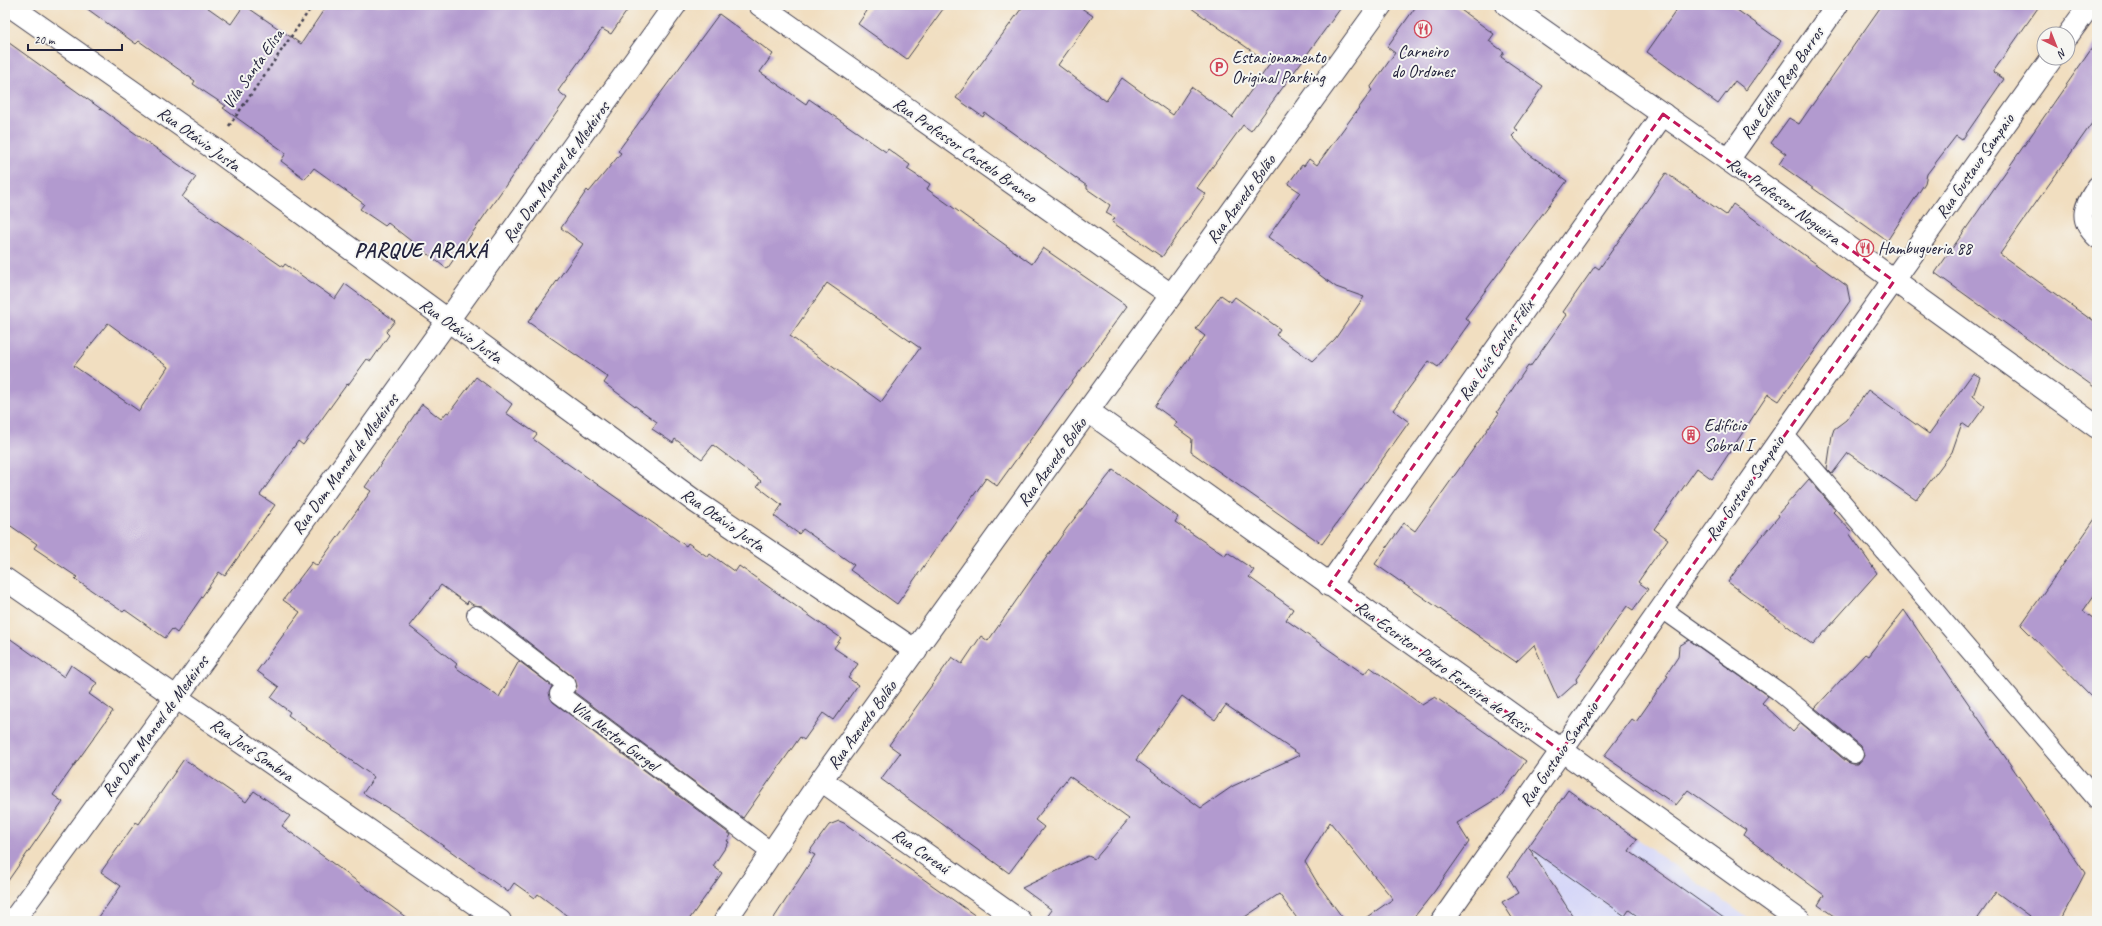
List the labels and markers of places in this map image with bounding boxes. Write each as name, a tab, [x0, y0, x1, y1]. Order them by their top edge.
restaurant icon: Carneiro do Ordones	[1413, 19, 1433, 39]
place label: Carneiro do Ordones	[1391, 41, 1456, 82]
place label: Estacionamento Original Parking	[1232, 47, 1327, 88]
parking icon: Estacionamento Original Parking	[1209, 57, 1229, 77]
restaurant icon: Hambugueria 88	[1855, 238, 1875, 258]
place label: Hambugueria 88	[1878, 238, 1974, 259]
place label: Edifício Sobral I	[1704, 415, 1756, 456]
building icon: Edifício Sobral I	[1681, 425, 1701, 445]

